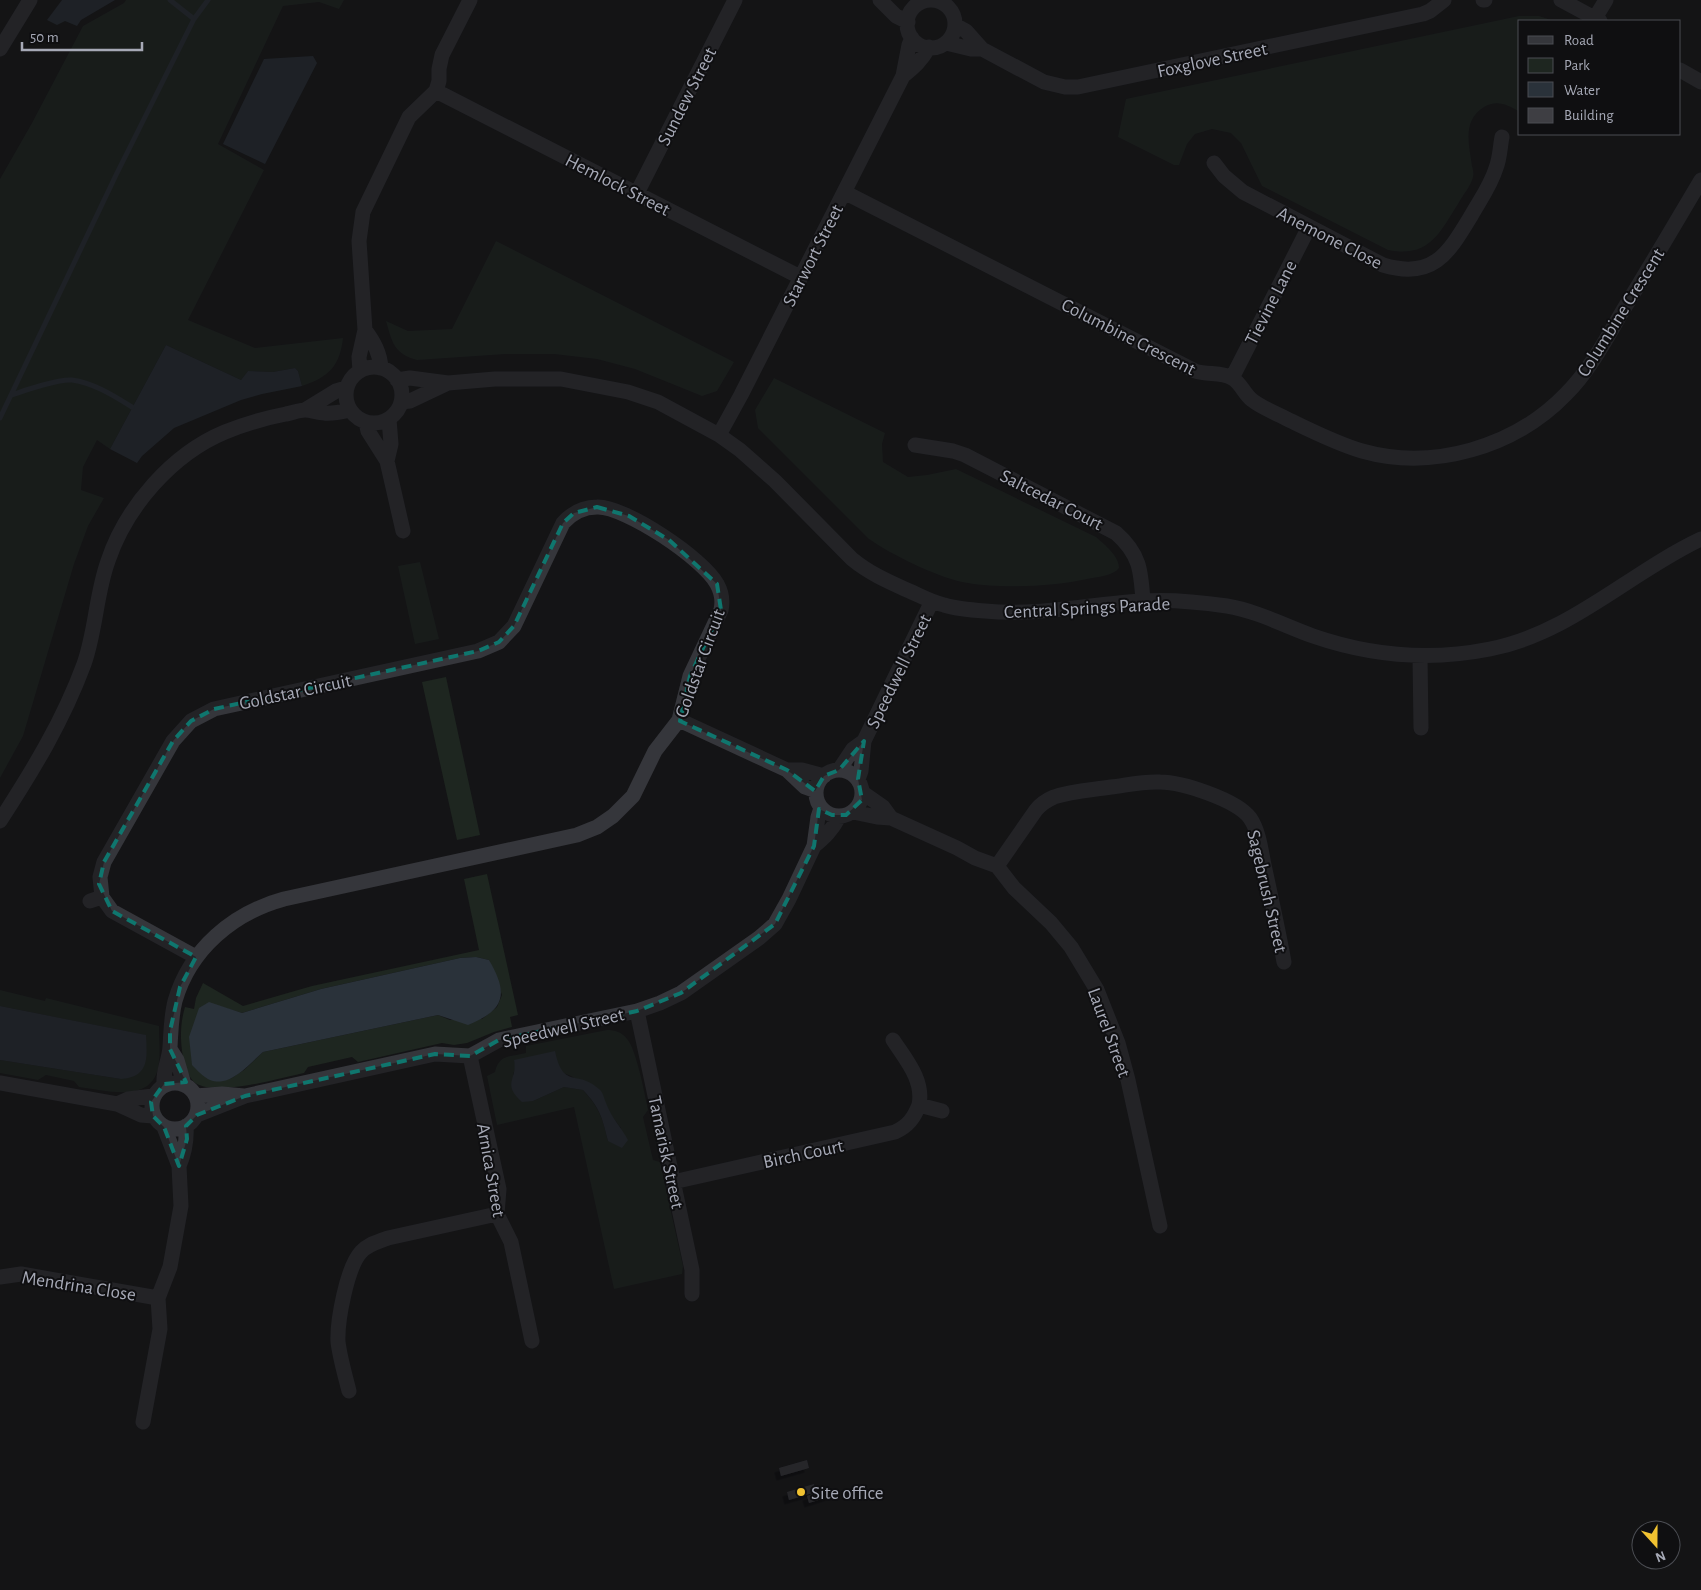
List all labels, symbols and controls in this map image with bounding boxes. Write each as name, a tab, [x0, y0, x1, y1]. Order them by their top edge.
scale bar	[22, 20, 142, 52]
legend	[1518, 20, 1681, 135]
text: 50 m	[30, 30, 59, 45]
text: Road	[1564, 33, 1594, 48]
street label: Foxglove Street	[1156, 40, 1269, 81]
street label: Sundew Street	[654, 44, 720, 149]
text: Park	[1564, 58, 1590, 73]
text: Water	[1564, 83, 1600, 98]
text: Building	[1564, 108, 1614, 123]
street label: Hemlock Street	[562, 151, 673, 220]
street label: Starwort Street	[780, 202, 847, 310]
street label: Anemone Close	[1274, 204, 1385, 273]
street label: Columbine Crescent	[1574, 245, 1668, 380]
street label: Tievine Lane	[1242, 257, 1301, 348]
street label: Columbine Crescent	[1058, 295, 1198, 379]
street label: Saltcedar Court	[997, 466, 1106, 534]
street label: Central Springs Parade	[1004, 595, 1171, 622]
street label: Goldstar Circuit	[672, 607, 729, 720]
street label: Speedwell Street	[864, 612, 935, 732]
street label: Goldstar Circuit	[238, 671, 353, 714]
street label: Sagebrush Street	[1243, 828, 1290, 955]
street label: Laurel Street	[1084, 985, 1134, 1080]
street label: Speedwell Street	[501, 1005, 626, 1052]
street label: Tamarisk Street	[644, 1094, 687, 1210]
street label: Arnica Street	[473, 1122, 508, 1219]
street label: Birch Court	[761, 1137, 845, 1172]
street label: Mendrina Close	[20, 1268, 137, 1305]
place label: Site office	[811, 1484, 884, 1503]
marker: Site office	[795, 1486, 807, 1498]
north arrow	[1631, 1520, 1681, 1570]
text: N	[1653, 1548, 1667, 1564]

